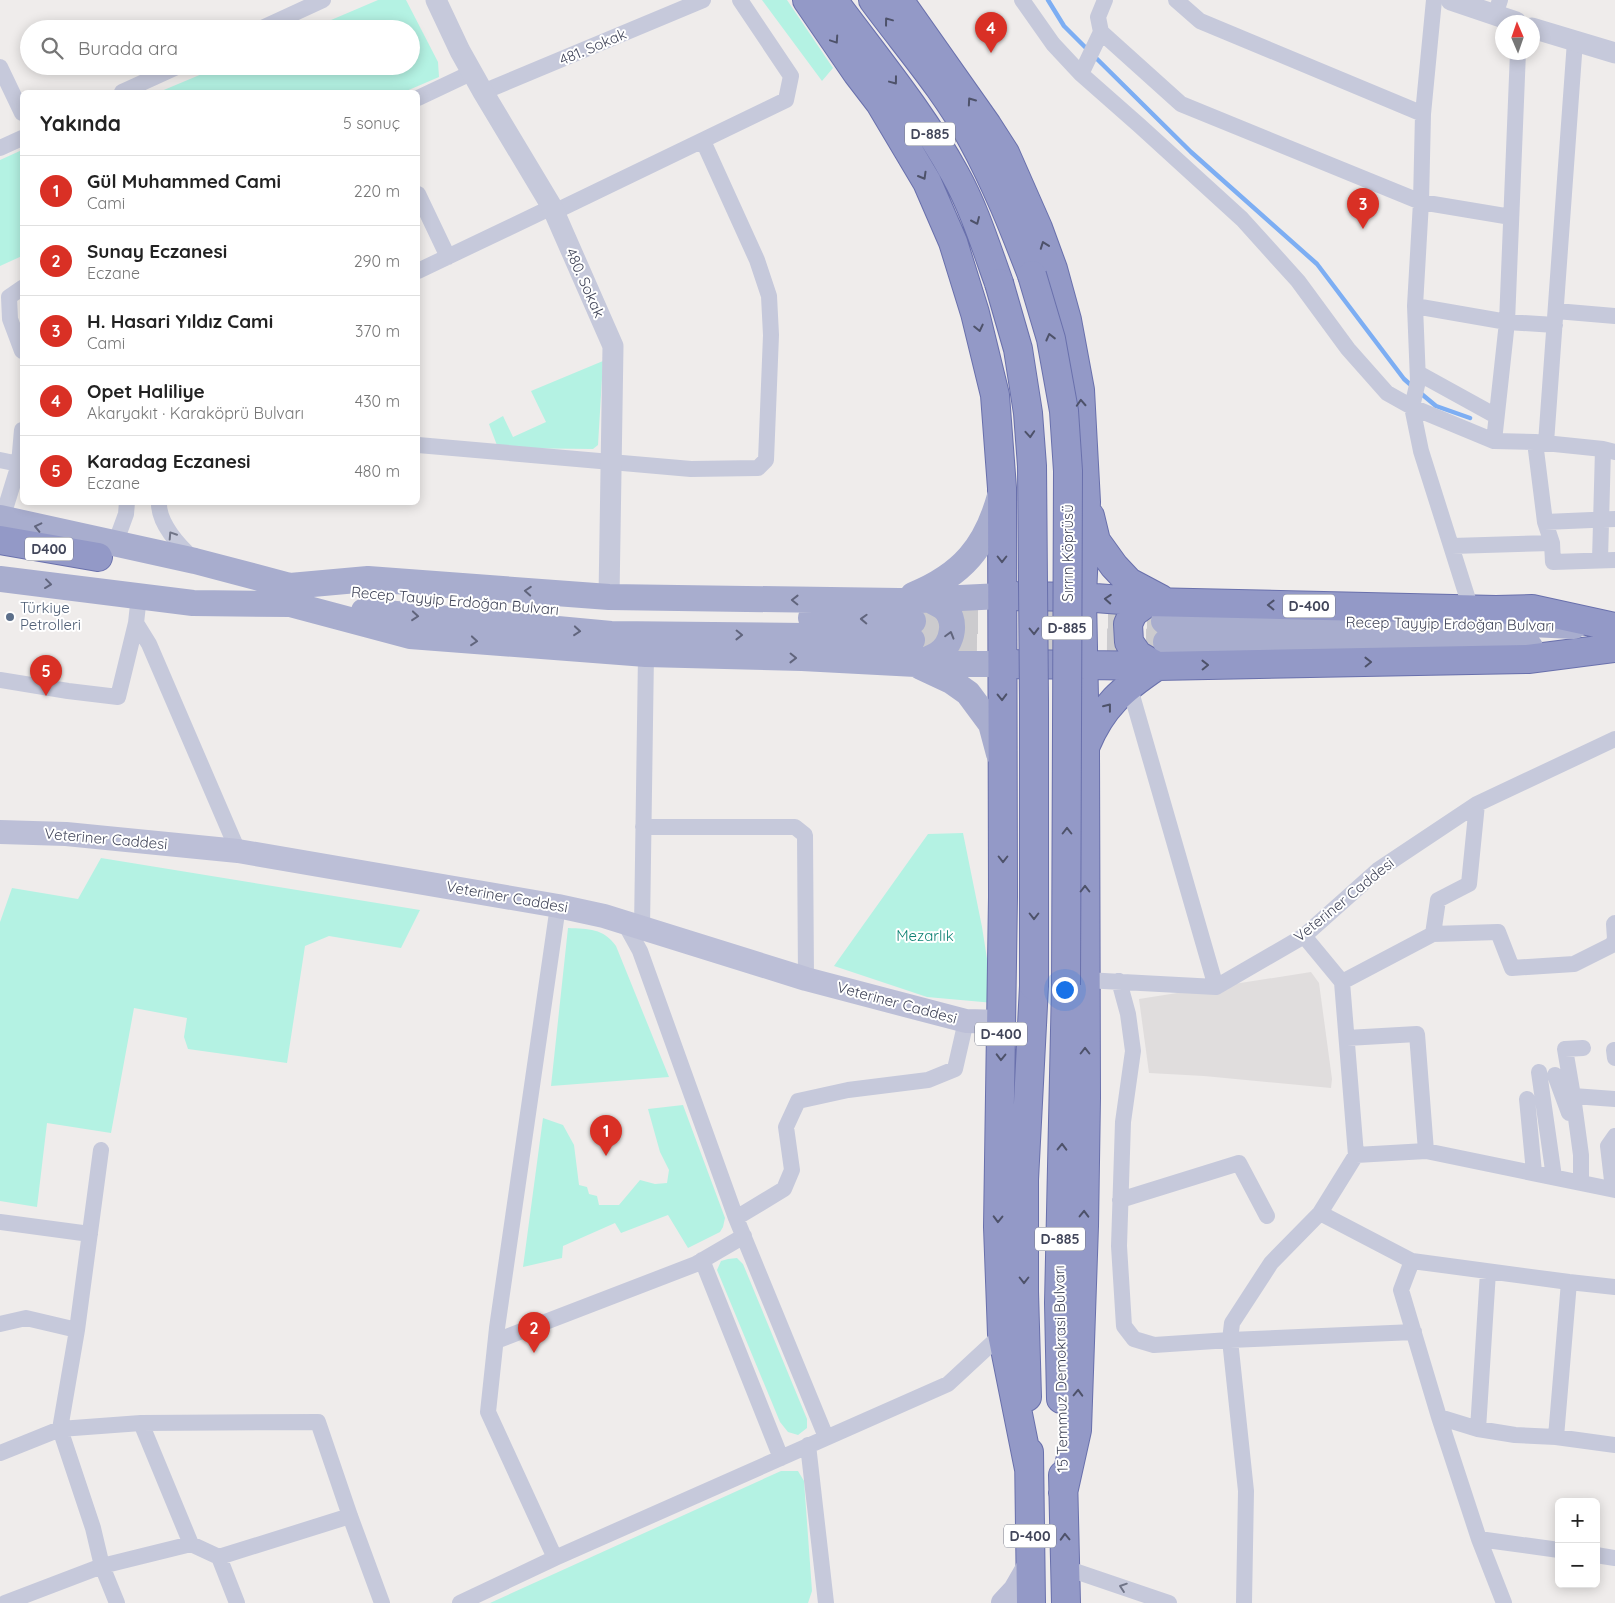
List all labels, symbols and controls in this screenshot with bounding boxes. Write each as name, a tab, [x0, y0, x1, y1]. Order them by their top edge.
pin: 4	[975, 12, 1007, 53]
north arrow	[1495, 15, 1540, 60]
one-way arrow	[885, 17, 894, 27]
search box	[20, 20, 420, 75]
street label: 481. Sokak	[556, 24, 629, 69]
icon: search	[38, 34, 66, 62]
one-way arrow	[828, 35, 838, 44]
text: Burada ara	[78, 36, 178, 60]
one-way arrow	[888, 75, 896, 84]
one-way arrow	[968, 97, 977, 107]
text: Yakında	[40, 110, 121, 136]
text: 5 sonuç	[343, 113, 400, 133]
road number: D-885	[905, 122, 955, 146]
text: Gül Muhammed Cami	[87, 169, 281, 193]
one-way arrow	[917, 171, 927, 180]
text: 1	[53, 181, 59, 201]
text: 220 m	[354, 181, 400, 201]
pin: 3	[1347, 188, 1379, 229]
text: Cami	[87, 193, 125, 213]
one-way arrow	[970, 216, 980, 225]
text: Sunay Eczanesi	[87, 239, 227, 263]
one-way arrow	[1040, 241, 1050, 250]
street label: 480. Sokak	[562, 245, 609, 321]
text: 2	[51, 251, 61, 271]
text: 290 m	[354, 251, 400, 271]
text: Eczane	[87, 263, 140, 283]
text: H. Hasari Yıldız Cami	[87, 309, 273, 333]
text: 3	[52, 321, 60, 341]
text: 370 m	[355, 321, 400, 341]
one-way arrow	[973, 324, 984, 333]
text: Cami	[87, 333, 125, 353]
one-way arrow	[1045, 333, 1056, 342]
text: Opet Haliliye	[87, 379, 205, 403]
text: 4	[51, 391, 61, 411]
text: 430 m	[355, 391, 400, 411]
one-way arrow	[1075, 399, 1086, 407]
text: Akaryakıt · Karaköprü Bulvarı	[87, 403, 304, 423]
one-way arrow	[1024, 430, 1035, 438]
text: Karadag Eczanesi	[87, 449, 251, 473]
text: 5	[51, 461, 61, 481]
text: 480 m	[354, 461, 400, 481]
text: Eczane	[87, 473, 140, 493]
street label: Sırrın Köprüsü	[1058, 504, 1077, 602]
one-way arrow	[34, 522, 43, 533]
one-way arrow	[169, 531, 178, 540]
road number: D400	[25, 538, 73, 560]
one-way arrow	[997, 555, 1007, 563]
one-way arrow	[45, 578, 53, 589]
street label: Recep Tayyip Erdoğan Bulvarı	[350, 582, 560, 619]
one-way arrow	[524, 586, 532, 597]
one-way arrow	[1104, 594, 1112, 605]
road number: D-400	[1283, 594, 1335, 618]
one-way arrow	[791, 595, 798, 605]
place label: Türkiye Petrolleri	[20, 598, 81, 634]
one-way arrow	[1266, 599, 1274, 610]
one-way arrow	[411, 610, 419, 621]
marker: Türkiye Petrolleri	[4, 611, 16, 623]
street label: Recep Tayyip Erdoğan Bulvarı	[1346, 612, 1554, 635]
one-way arrow	[860, 614, 868, 624]
road number: D-885	[1042, 616, 1092, 640]
one-way arrow	[573, 625, 581, 636]
one-way arrow	[1029, 628, 1039, 635]
one-way arrow	[736, 630, 743, 640]
one-way arrow	[944, 631, 955, 639]
one-way arrow	[470, 635, 478, 646]
one-way arrow	[790, 653, 798, 663]
pin: 5	[30, 655, 62, 696]
one-way arrow	[1364, 657, 1372, 667]
one-way arrow	[1202, 660, 1210, 670]
one-way arrow	[997, 694, 1007, 701]
one-way arrow	[1103, 704, 1111, 713]
street label: Veteriner Caddesi	[44, 824, 168, 853]
one-way arrow	[1062, 827, 1072, 834]
street label: Veteriner Caddesi	[1290, 853, 1398, 946]
one-way arrow	[998, 856, 1008, 864]
street label: Veteriner Caddesi	[445, 876, 569, 917]
one-way arrow	[1080, 884, 1090, 892]
one-way arrow	[1029, 912, 1039, 920]
park label: Mezarlık	[896, 926, 954, 945]
street label: Veteriner Caddesi	[835, 977, 959, 1028]
your location	[1052, 977, 1078, 1003]
road number: D-400	[975, 1022, 1027, 1046]
one-way arrow	[1080, 1047, 1090, 1054]
one-way arrow	[996, 1054, 1006, 1061]
pin: 1	[590, 1115, 622, 1156]
one-way arrow	[1057, 1143, 1068, 1151]
one-way arrow	[1079, 1209, 1089, 1217]
one-way arrow	[993, 1216, 1003, 1224]
road number: D-885	[1035, 1228, 1085, 1250]
street label: 15 Temmuz Demokrasi Bulvarı	[1049, 1265, 1072, 1473]
one-way arrow	[1019, 1276, 1029, 1284]
pin: 2	[518, 1312, 550, 1353]
one-way arrow	[1073, 1389, 1084, 1397]
map controls	[1555, 1498, 1600, 1588]
button: +	[1555, 1498, 1600, 1543]
road number: D-400	[1004, 1524, 1056, 1548]
one-way arrow	[1060, 1533, 1070, 1540]
button: −	[1555, 1543, 1600, 1588]
one-way arrow	[1120, 1583, 1128, 1593]

